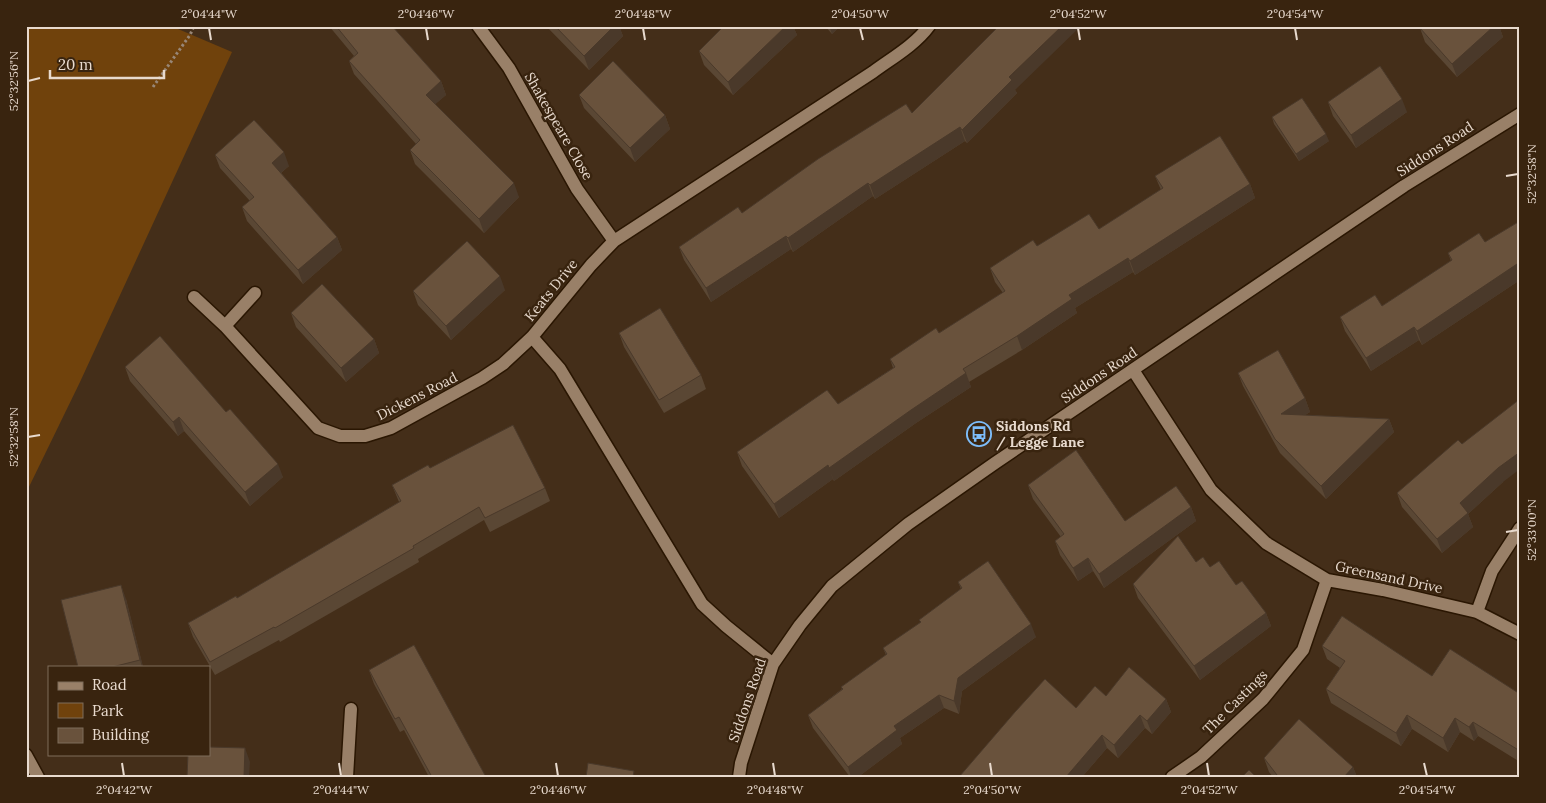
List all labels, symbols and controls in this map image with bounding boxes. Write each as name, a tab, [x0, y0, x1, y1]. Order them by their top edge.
text: 2°04'44"W	[181, 6, 238, 21]
text: 2°04'46"W	[398, 6, 455, 21]
text: 2°04'48"W	[615, 6, 672, 21]
text: 2°04'50"W	[831, 6, 890, 21]
text: 2°04'52"W	[1050, 6, 1107, 21]
text: 2°04'54"W	[1267, 6, 1324, 21]
scale bar	[50, 48, 164, 80]
text: 52°32'56"N	[6, 51, 21, 111]
text: 20 m	[58, 55, 93, 74]
street label: Shakespeare Close	[521, 69, 597, 183]
street label: Siddons Road	[1393, 118, 1477, 180]
text: 52°32'58"N	[1524, 144, 1539, 204]
street label: Keats Drive	[521, 255, 582, 325]
street label: Siddons Road	[1058, 343, 1140, 407]
street label: Dickens Road	[374, 368, 460, 424]
text: 52°32'58"N	[6, 407, 21, 467]
place label: Siddons Rd / Legge Lane	[996, 417, 1085, 451]
bus stop icon: Siddons Rd / Legge Lane	[966, 421, 992, 447]
text: 52°33'00"N	[1524, 499, 1539, 561]
street label: Greensand Drive	[1334, 557, 1445, 597]
street label: Siddons Road	[724, 656, 770, 744]
legend	[48, 666, 210, 756]
street label: The Castings	[1199, 666, 1271, 738]
text: Road	[92, 675, 127, 694]
text: Park	[92, 701, 123, 720]
text: Building	[92, 725, 150, 744]
text: 2°04'42"W	[96, 782, 153, 797]
text: 2°04'44"W	[313, 782, 370, 797]
text: 2°04'46"W	[530, 782, 587, 797]
text: 2°04'48"W	[747, 782, 804, 797]
text: 2°04'50"W	[963, 782, 1022, 797]
text: 2°04'52"W	[1181, 782, 1238, 797]
text: 2°04'54"W	[1399, 782, 1456, 797]

